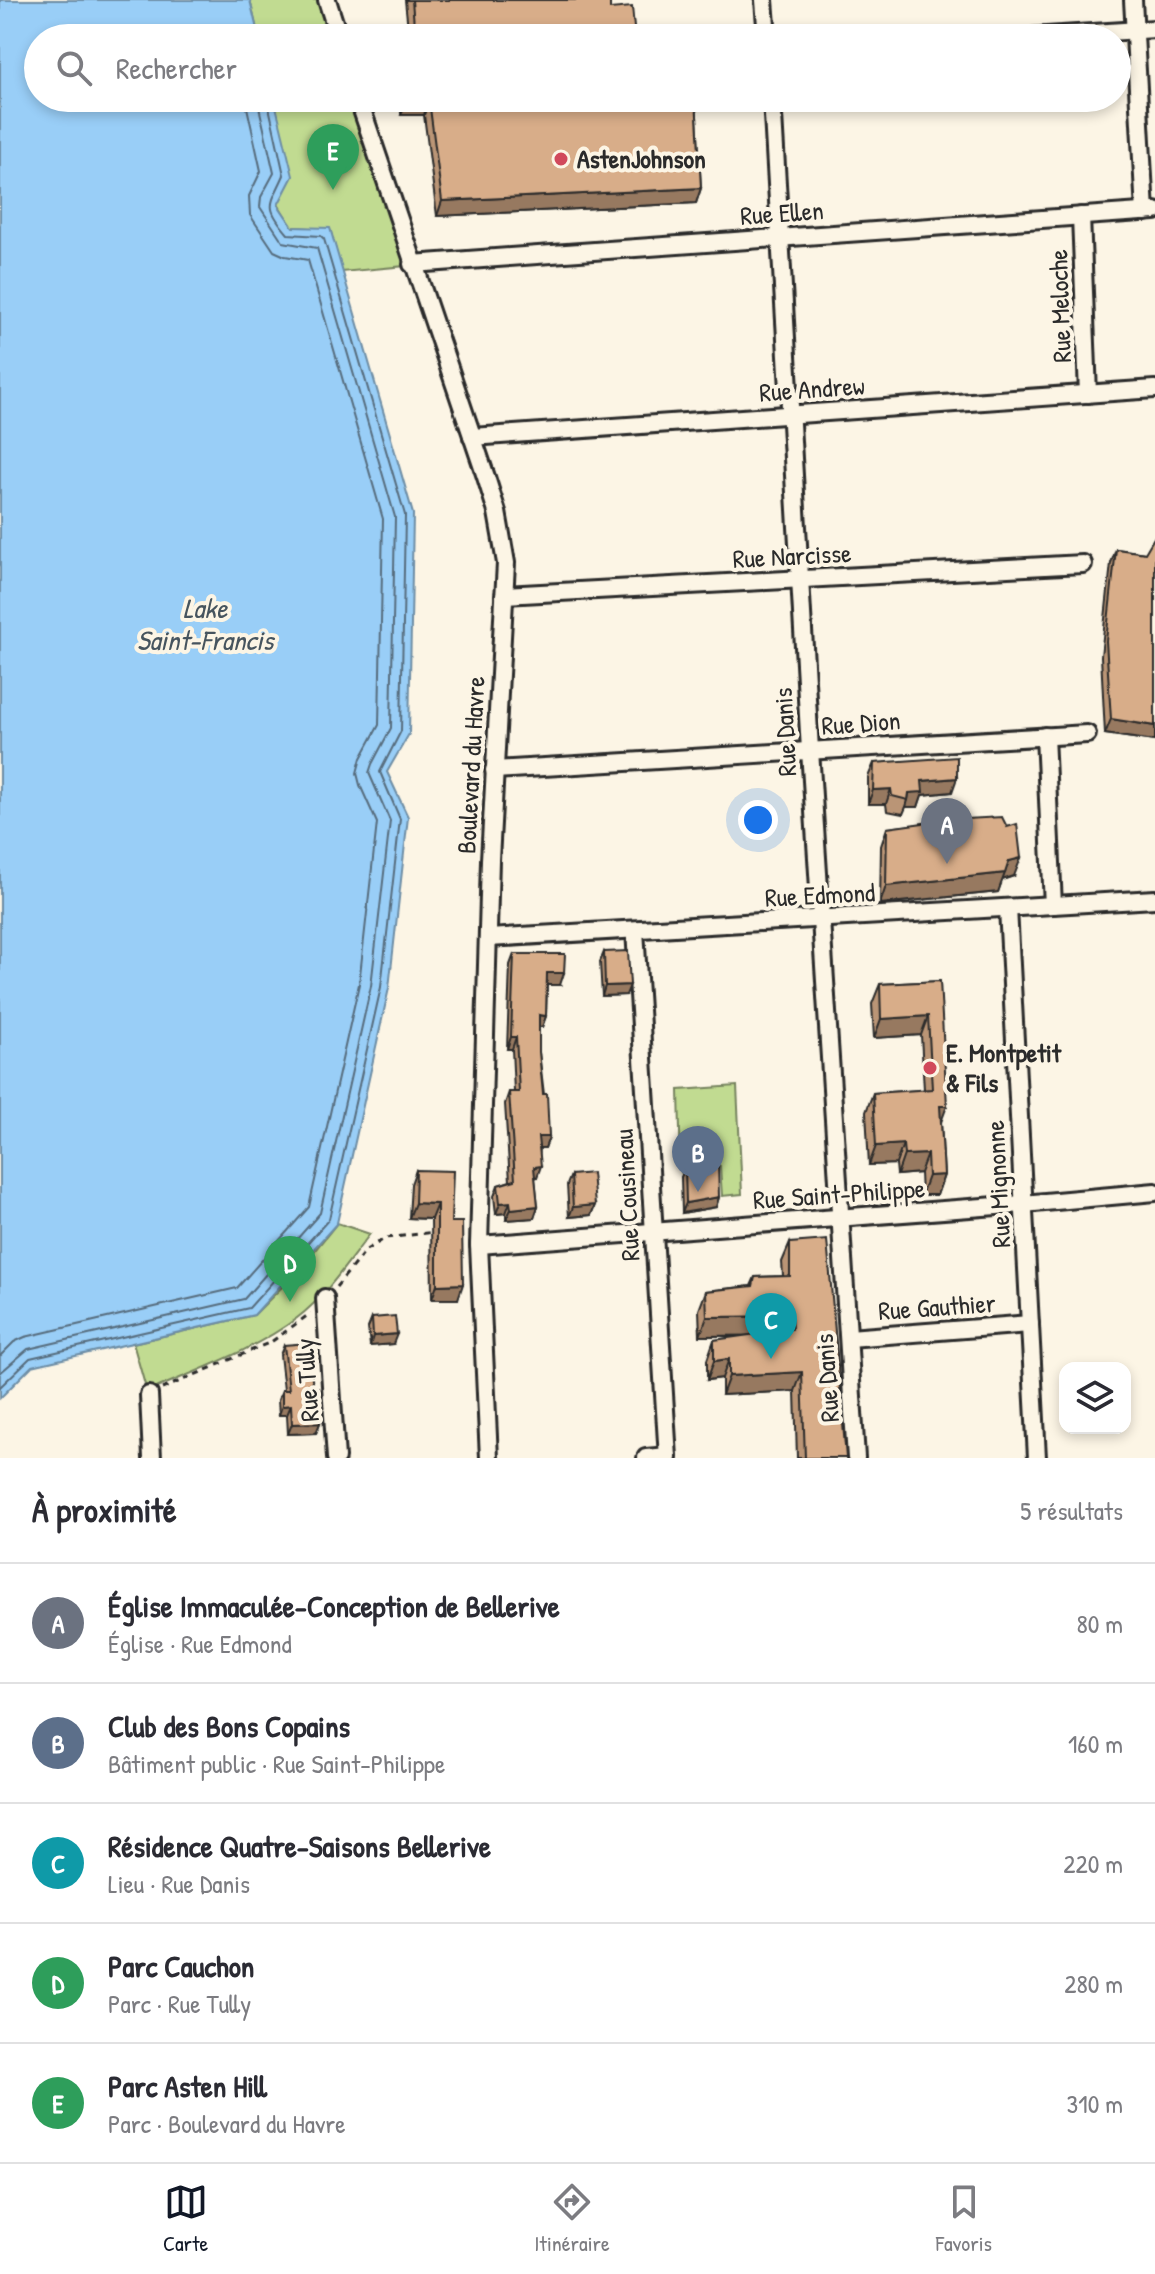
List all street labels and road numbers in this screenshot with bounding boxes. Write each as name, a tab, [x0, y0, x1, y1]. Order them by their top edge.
street label: Rue Ellen	[739, 192, 825, 233]
street label: Rue Meloche	[1040, 249, 1079, 363]
street label: Rue Andrew	[758, 367, 866, 410]
street label: Rue Narcisse	[732, 535, 852, 576]
street label: Boulevard du Havre	[448, 675, 493, 855]
street label: Rue Danis	[765, 687, 804, 777]
street label: Rue Dion	[820, 702, 902, 743]
street label: Rue Edmond	[764, 874, 876, 915]
street label: Rue Mignonne	[977, 1119, 1018, 1249]
street label: Rue Cousineau	[606, 1128, 647, 1262]
street label: Rue Saint-Philippe	[752, 1170, 926, 1217]
street label: Rue Gauthier	[877, 1285, 997, 1328]
street label: Rue Danis	[806, 1333, 847, 1423]
street label: Rue Tully	[286, 1337, 327, 1423]

